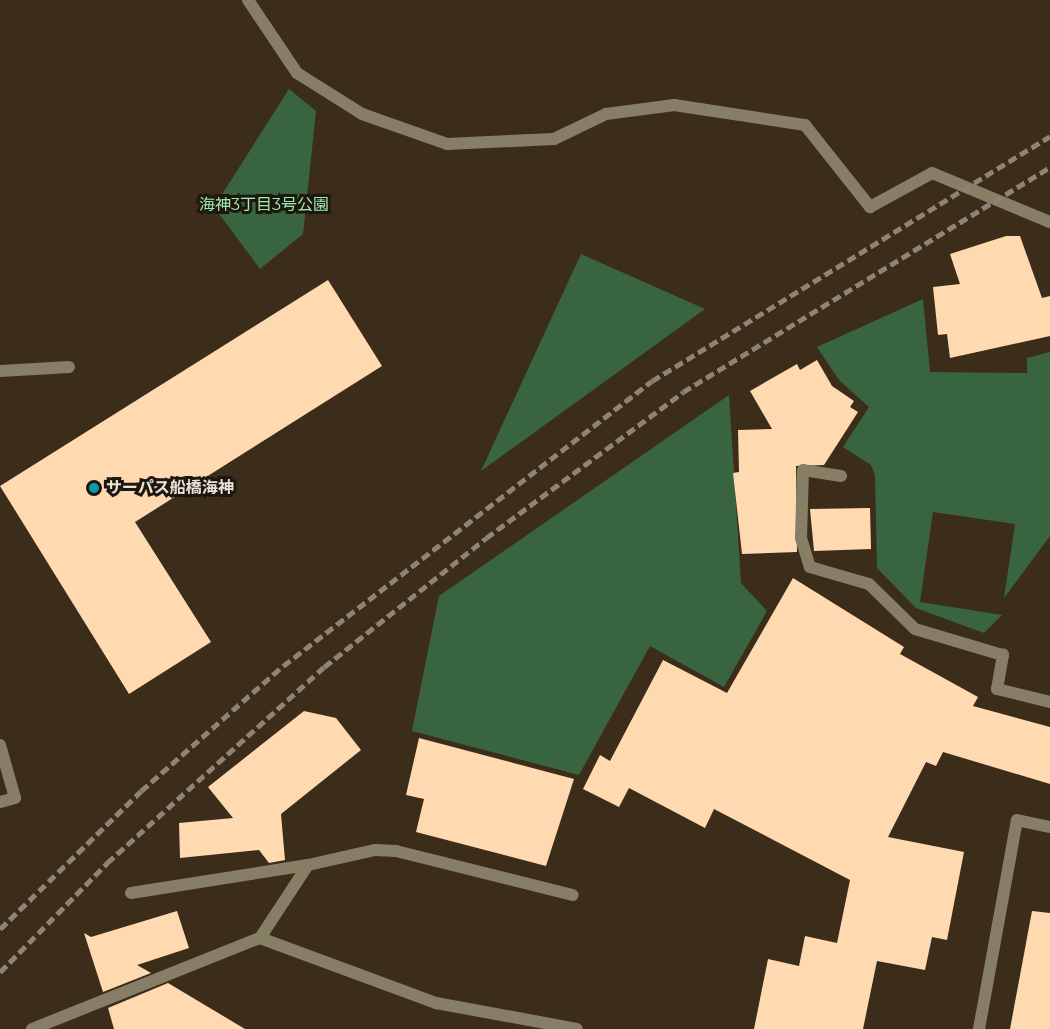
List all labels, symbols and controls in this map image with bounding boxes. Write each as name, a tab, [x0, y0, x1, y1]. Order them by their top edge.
park label: 海神3丁目3号公園	[199, 195, 329, 215]
place label: サーパス船橋海神	[106, 478, 234, 498]
marker: サーパス船橋海神	[87, 481, 101, 495]

